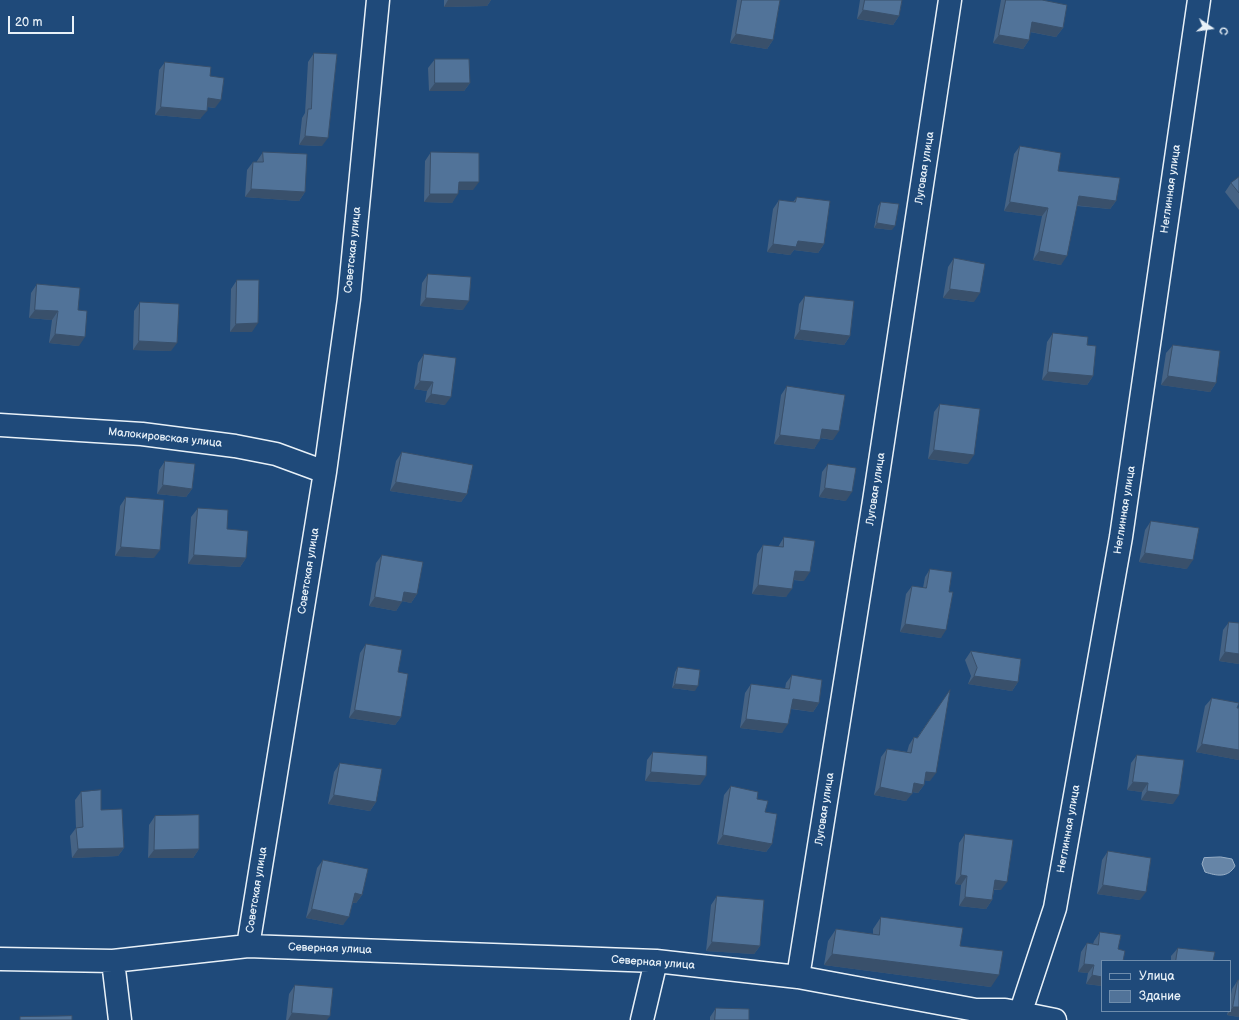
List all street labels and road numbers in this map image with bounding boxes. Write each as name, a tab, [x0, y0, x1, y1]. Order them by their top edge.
street label: Луговая улица	[913, 131, 937, 205]
street label: Неглинная улица	[1158, 144, 1184, 234]
street label: Советская улица	[342, 206, 364, 294]
street label: Малокировская улица	[107, 425, 223, 451]
street label: Луговая улица	[864, 452, 888, 526]
street label: Неглинная улица	[1111, 465, 1139, 555]
street label: Советская улица	[296, 527, 322, 615]
street label: Луговая улица	[813, 772, 837, 846]
street label: Неглинная улица	[1055, 784, 1083, 874]
street label: Советская улица	[244, 846, 270, 934]
street label: Северная улица	[288, 941, 372, 957]
street label: Северная улица	[611, 953, 695, 973]

